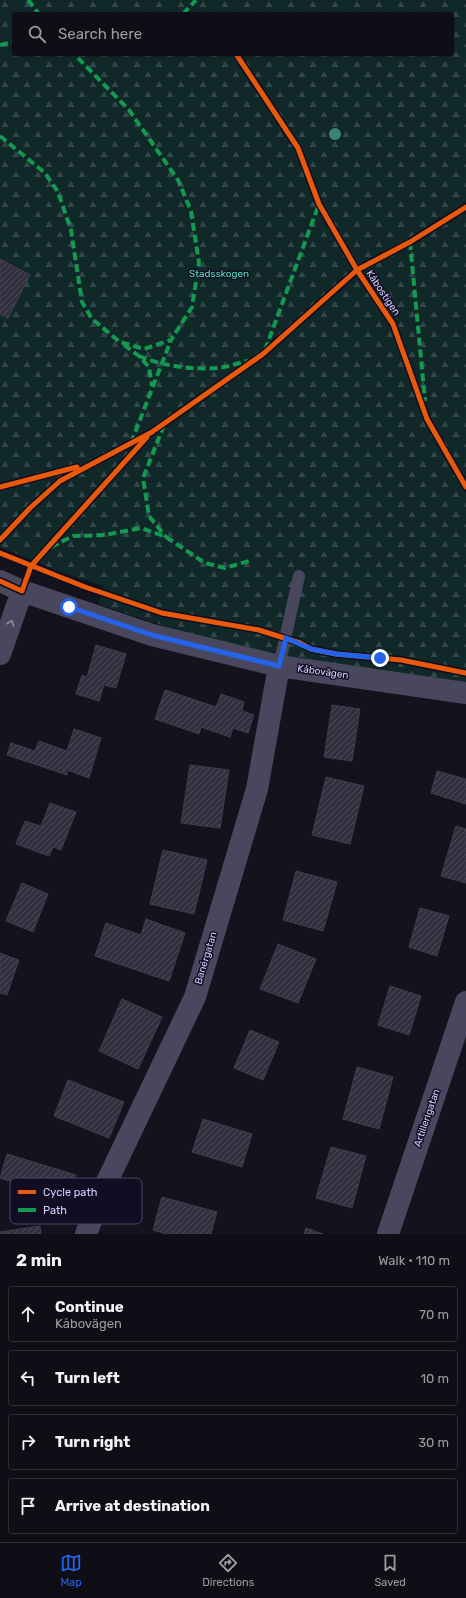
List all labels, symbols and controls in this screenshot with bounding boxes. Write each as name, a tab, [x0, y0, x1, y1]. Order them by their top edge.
search box	[12, 12, 454, 56]
icon: search	[26, 23, 48, 45]
text: Search here	[58, 25, 142, 43]
park label: Stadsskogen	[189, 268, 249, 280]
street label: Kåbostigen	[363, 268, 403, 318]
route start	[60, 598, 78, 616]
one-way arrow	[6, 619, 15, 626]
route end	[371, 649, 389, 667]
street label: Kåbovägen	[297, 662, 349, 682]
street label: Banérgatan	[192, 930, 220, 986]
street label: Artillerigatan	[411, 1087, 443, 1149]
legend	[10, 1178, 142, 1224]
text: Cycle path	[43, 1186, 97, 1199]
text: Path	[43, 1204, 67, 1217]
text: 2 min	[16, 1250, 62, 1270]
text: Walk · 110 m	[378, 1253, 450, 1268]
text: Continue	[55, 1298, 124, 1316]
icon: ahead	[17, 1303, 39, 1325]
text: 70 m	[419, 1307, 449, 1322]
text: Kåbovägen	[55, 1316, 122, 1331]
icon: left	[17, 1367, 39, 1389]
text: Turn left	[55, 1369, 120, 1387]
text: 10 m	[420, 1371, 449, 1386]
icon: right	[17, 1431, 39, 1453]
text: Turn right	[55, 1433, 130, 1451]
text: 30 m	[418, 1435, 449, 1450]
icon: arrive	[17, 1495, 39, 1517]
text: Arrive at destination	[55, 1497, 210, 1515]
tab: Map	[60, 1552, 82, 1589]
tab: Directions	[202, 1552, 254, 1589]
tab: Saved	[375, 1552, 406, 1589]

